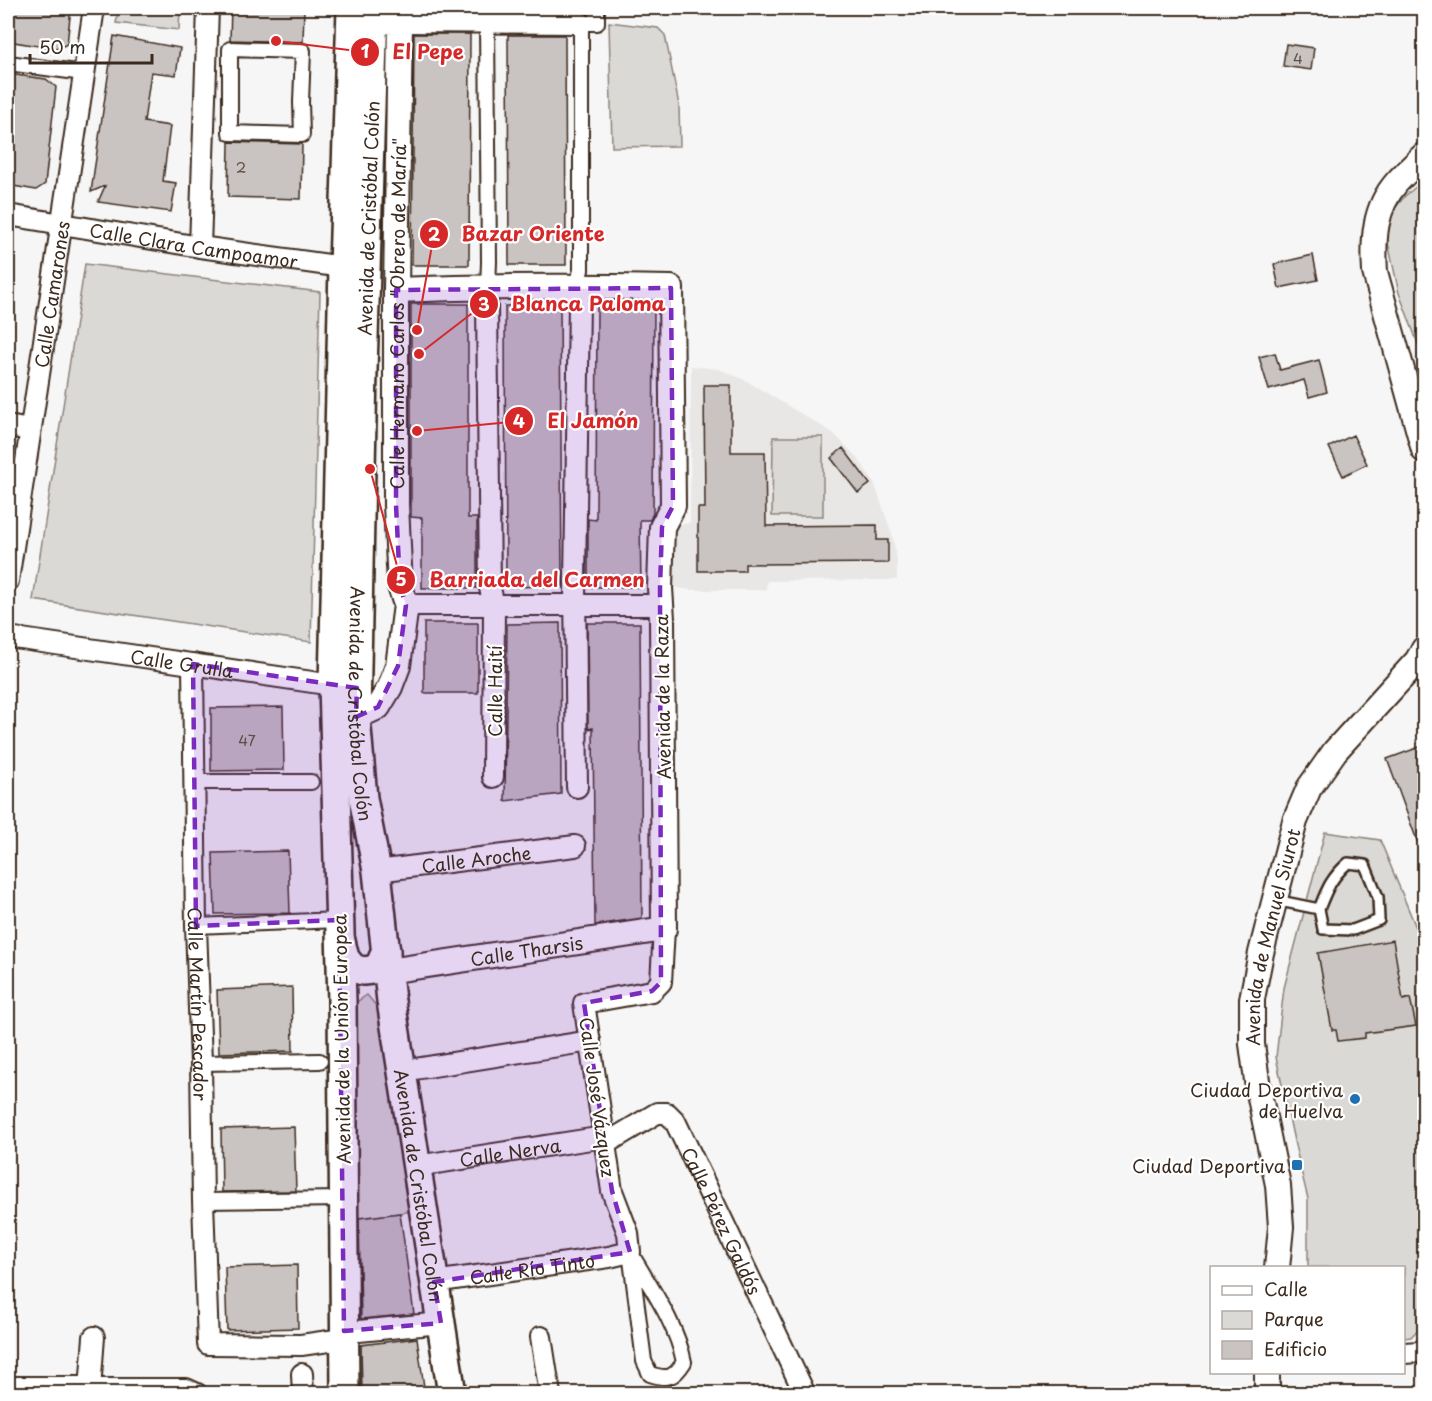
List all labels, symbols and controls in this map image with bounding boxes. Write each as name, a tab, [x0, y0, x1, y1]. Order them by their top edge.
scale bar	[30, 27, 152, 65]
text: 50 m	[39, 33, 86, 60]
callout: El Pepe	[350, 33, 476, 71]
text: El Pepe	[392, 36, 464, 66]
text: 1	[361, 37, 370, 64]
house number: 4	[1293, 46, 1303, 69]
street label: Avenida de Cristóbal Colón	[350, 100, 386, 336]
street label: Calle Hermano Carlos "Obrero de María"	[383, 137, 412, 489]
house number: 2	[236, 155, 246, 178]
street label: Calle Clara Campoamor	[88, 215, 300, 274]
callout: Bazar Oriente	[419, 215, 617, 253]
text: Bazar Oriente	[461, 218, 605, 248]
street label: Calle Camarones	[27, 219, 75, 370]
text: 2	[428, 220, 441, 247]
callout: Blanca Paloma	[469, 285, 677, 323]
text: Blanca Paloma	[510, 288, 666, 318]
text: 3	[478, 290, 490, 317]
callout: El Jamón	[504, 402, 651, 440]
text: El Jamón	[548, 405, 638, 435]
text: 4	[513, 407, 525, 434]
callout: Barriada del Carmen	[386, 561, 658, 599]
text: Barriada del Carmen	[429, 564, 645, 594]
text: 5	[395, 565, 407, 592]
street label: Avenida de Cristóbal Colón	[342, 586, 381, 823]
street label: Avenida de la Raza	[647, 614, 677, 780]
street label: Calle Grulla	[129, 642, 236, 684]
street label: Calle Haití	[481, 645, 508, 737]
house number: 47	[238, 728, 256, 751]
street label: Avenida de Manuel Siurot	[1239, 825, 1306, 1046]
street label: Calle Aroche	[420, 838, 533, 879]
street label: Calle Martín Pescador	[182, 907, 215, 1102]
street label: Avenida de la Unión Europea	[325, 913, 357, 1164]
street label: Calle Tharsis	[468, 928, 585, 972]
street label: Calle José Vázquez	[573, 1015, 623, 1179]
street label: Avenida de Cristóbal Colón	[388, 1067, 451, 1303]
place label: Ciudad Deportiva de Huelva	[1190, 1076, 1344, 1124]
marker: Ciudad Deportiva de Huelva	[1348, 1092, 1362, 1106]
street label: Calle Nerva	[457, 1130, 563, 1173]
street label: Calle Pérez Galdós	[676, 1142, 769, 1299]
place label: Ciudad Deportiva	[1132, 1152, 1286, 1179]
marker: Ciudad Deportiva	[1290, 1158, 1304, 1172]
street label: Calle Río Tinto	[468, 1246, 596, 1290]
legend	[1210, 1266, 1405, 1374]
text: Calle	[1264, 1275, 1308, 1302]
text: Parque	[1264, 1305, 1324, 1332]
text: Edificio	[1264, 1335, 1327, 1362]

